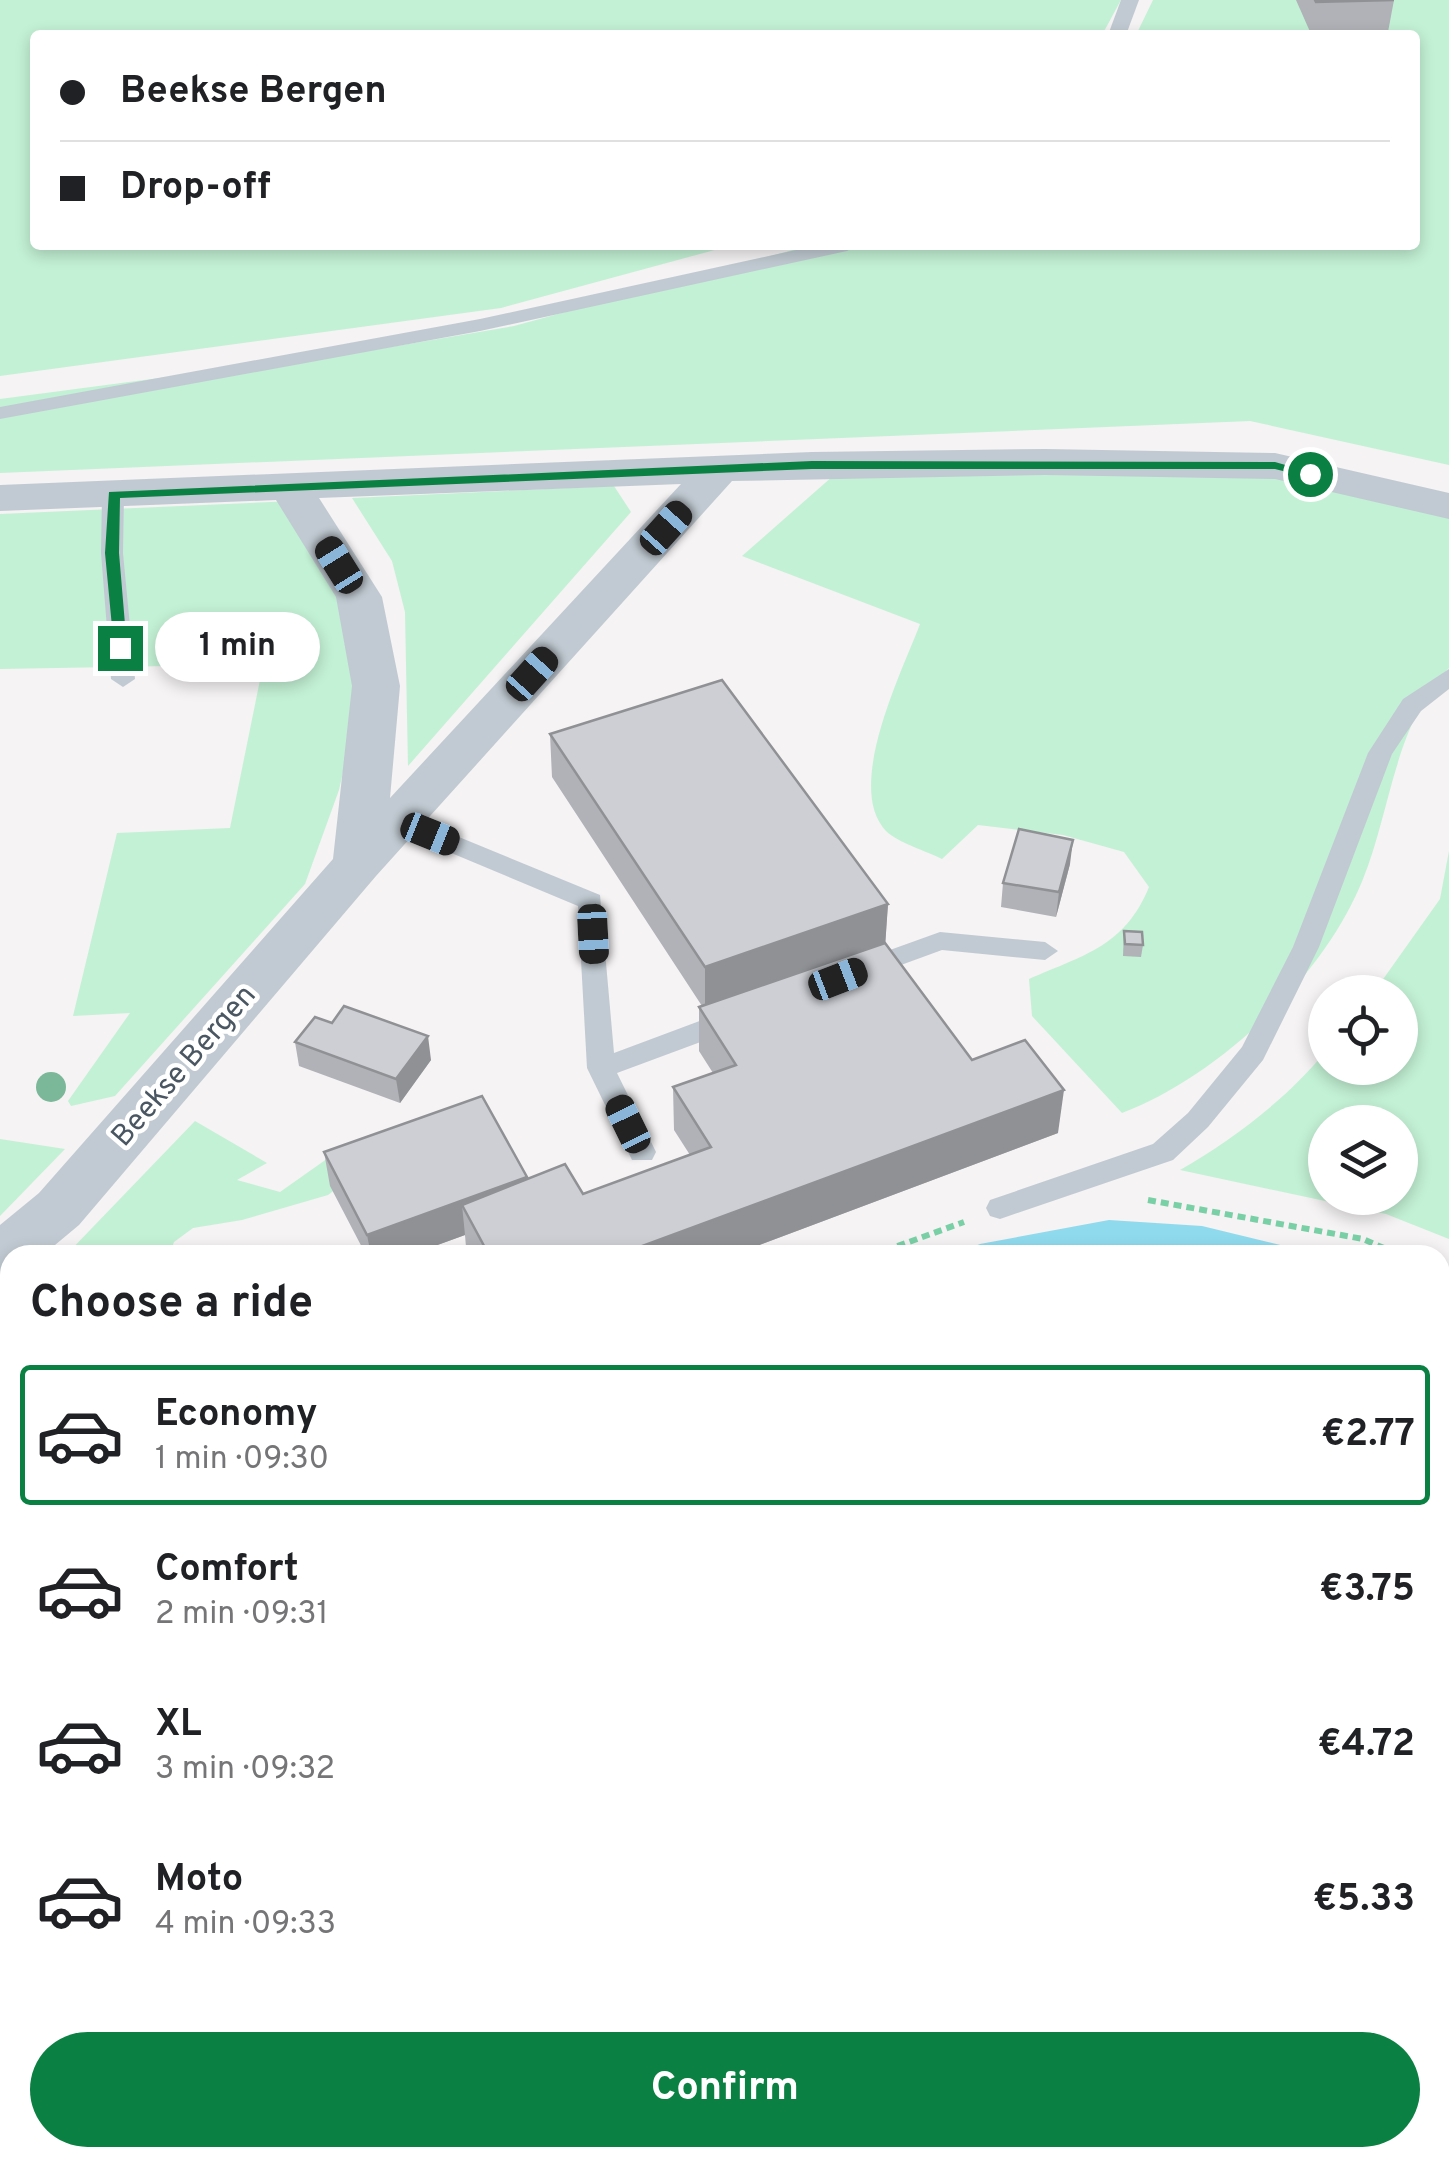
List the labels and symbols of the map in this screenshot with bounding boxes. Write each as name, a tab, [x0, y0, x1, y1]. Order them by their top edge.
route start	[1288, 452, 1333, 497]
car	[635, 496, 697, 560]
car	[310, 532, 368, 598]
callout: 1 min	[155, 613, 320, 683]
route end	[98, 626, 143, 671]
car	[501, 642, 563, 706]
car	[397, 809, 463, 859]
car	[576, 903, 610, 965]
car	[805, 954, 871, 1004]
street label: Beekse Bergen	[105, 978, 265, 1155]
car	[601, 1090, 655, 1158]

